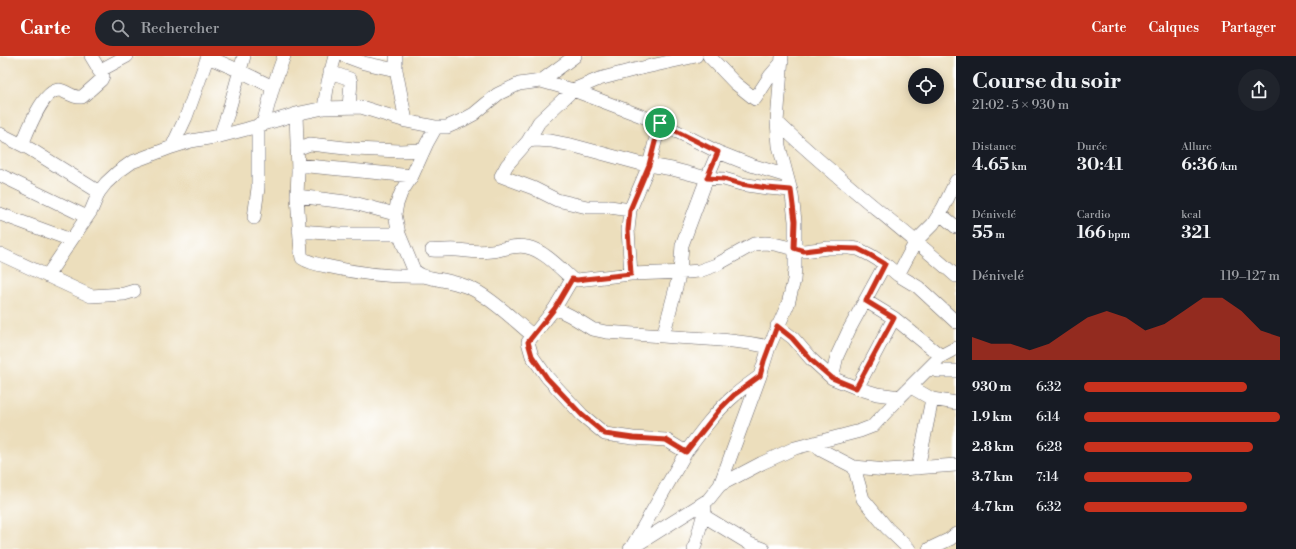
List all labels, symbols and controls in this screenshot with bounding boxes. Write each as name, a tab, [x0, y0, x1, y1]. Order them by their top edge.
search box	[95, 10, 375, 46]
text: Carte	[20, 16, 71, 40]
icon: search	[109, 17, 131, 39]
text: Rechercher	[141, 19, 219, 38]
text: Carte	[1091, 19, 1126, 37]
text: Calques	[1148, 19, 1199, 37]
text: Partager	[1221, 19, 1276, 37]
map controls	[908, 68, 944, 104]
button: locate	[908, 68, 944, 104]
text: Course du soir	[972, 68, 1121, 95]
button: share	[1238, 69, 1280, 111]
text: 21:02 · 5 × 930 m	[972, 97, 1069, 113]
pin	[643, 106, 677, 140]
icon: arrive	[649, 112, 671, 134]
text: Distance	[972, 140, 1016, 154]
text: Durée	[1077, 140, 1107, 154]
text: Allure	[1181, 140, 1212, 154]
text: 4.65	[972, 154, 1009, 176]
text: 30:41	[1077, 154, 1123, 176]
text: 6:36	[1181, 154, 1218, 176]
text: km	[1009, 160, 1027, 174]
text: /km	[1218, 160, 1237, 174]
text: Dénivelé	[972, 208, 1016, 222]
text: Cardio	[1077, 208, 1111, 222]
text: kcal	[1181, 208, 1201, 222]
text: 55	[972, 222, 993, 244]
text: 166	[1077, 222, 1106, 244]
text: 321	[1181, 222, 1211, 244]
text: m	[993, 228, 1005, 242]
text: bpm	[1106, 228, 1130, 242]
text: Dénivelé	[972, 268, 1024, 284]
text: 119–127 m	[1220, 268, 1280, 284]
text: 930 m	[972, 379, 1011, 395]
text: 6:32	[1036, 379, 1061, 395]
text: 1.9 km	[972, 409, 1012, 425]
text: 6:14	[1036, 409, 1060, 425]
text: 2.8 km	[972, 439, 1014, 455]
text: 6:28	[1036, 439, 1062, 455]
text: 3.7 km	[972, 469, 1013, 485]
text: 7:14	[1036, 469, 1058, 485]
text: 4.7 km	[972, 499, 1014, 515]
text: 6:32	[1036, 499, 1061, 515]

